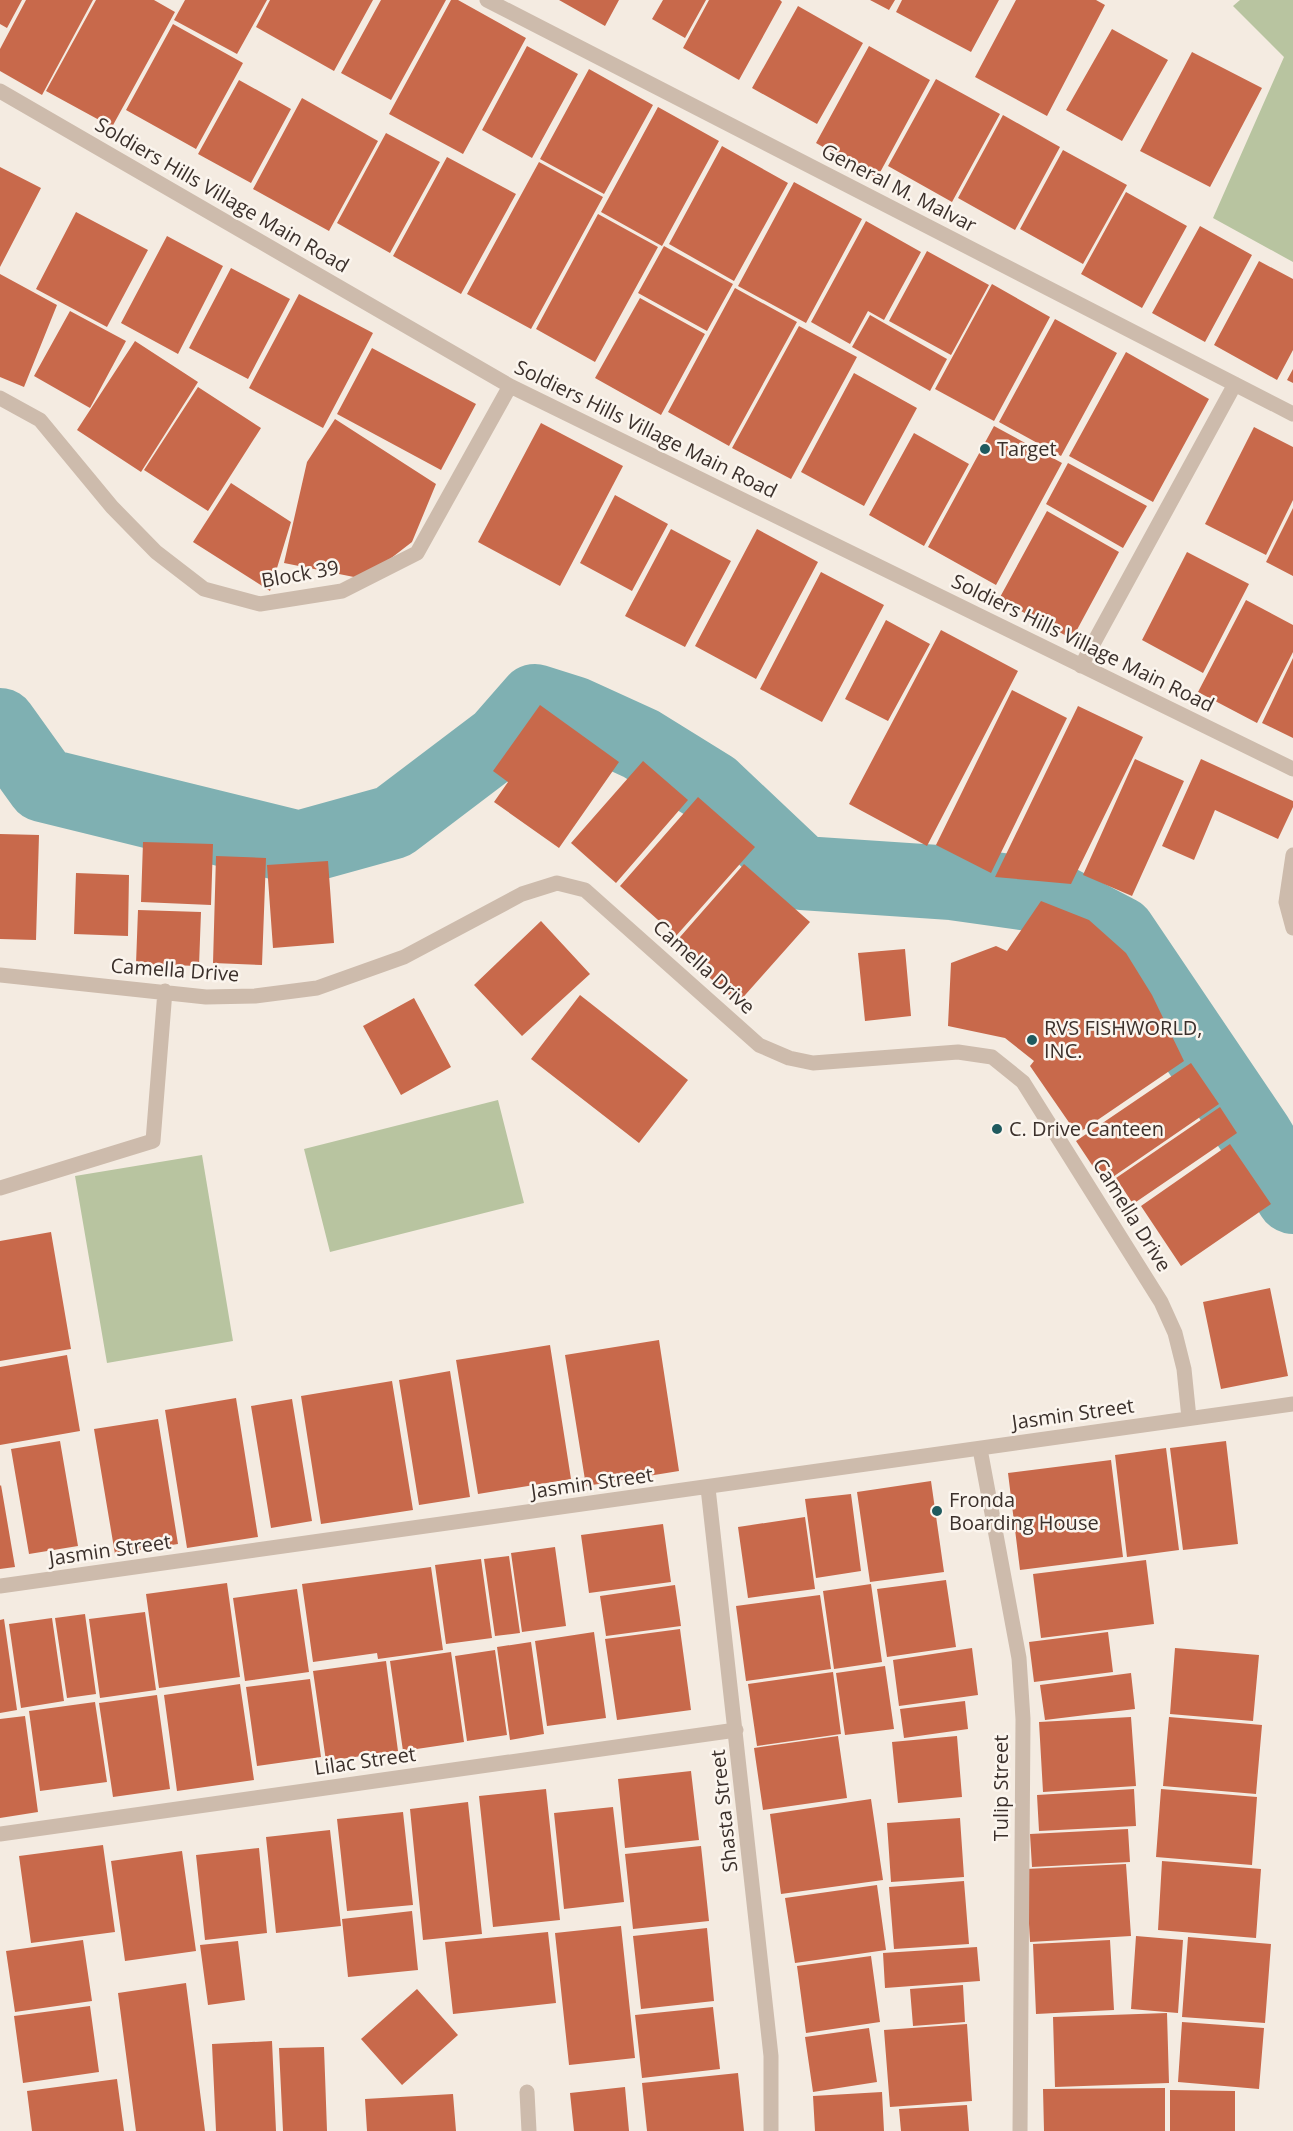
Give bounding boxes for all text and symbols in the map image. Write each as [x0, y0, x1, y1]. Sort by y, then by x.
street label: Soldiers Hills Village Main Road [90, 111, 354, 278]
street label: General M. Malvar [817, 137, 981, 238]
street label: Soldiers Hills Village Main Road [510, 353, 782, 504]
place label: Target [997, 435, 1057, 462]
marker: Target [978, 442, 992, 456]
street label: Block 39 [259, 553, 341, 594]
street label: Soldiers Hills Village Main Road [947, 567, 1219, 718]
street label: Camella Drive [647, 913, 761, 1020]
street label: Camella Drive [110, 952, 240, 987]
place label: RVS FISHWORLD, INC. [1044, 1014, 1203, 1064]
marker: RVS FISHWORLD, INC. [1025, 1033, 1039, 1047]
place label: C. Drive Canteen [1009, 1115, 1164, 1142]
marker: C. Drive Canteen [990, 1122, 1004, 1136]
street label: Camella Drive [1087, 1153, 1178, 1277]
street label: Jasmin Street [1008, 1392, 1136, 1436]
street label: Jasmin Street [527, 1461, 655, 1505]
place label: Fronda Boarding House [949, 1486, 1099, 1536]
marker: Fronda Boarding House [930, 1504, 944, 1518]
street label: Jasmin Street [45, 1528, 173, 1572]
street label: Tulip Street [987, 1735, 1014, 1841]
street label: Lilac Street [312, 1740, 417, 1781]
street label: Shasta Street [704, 1748, 743, 1874]

